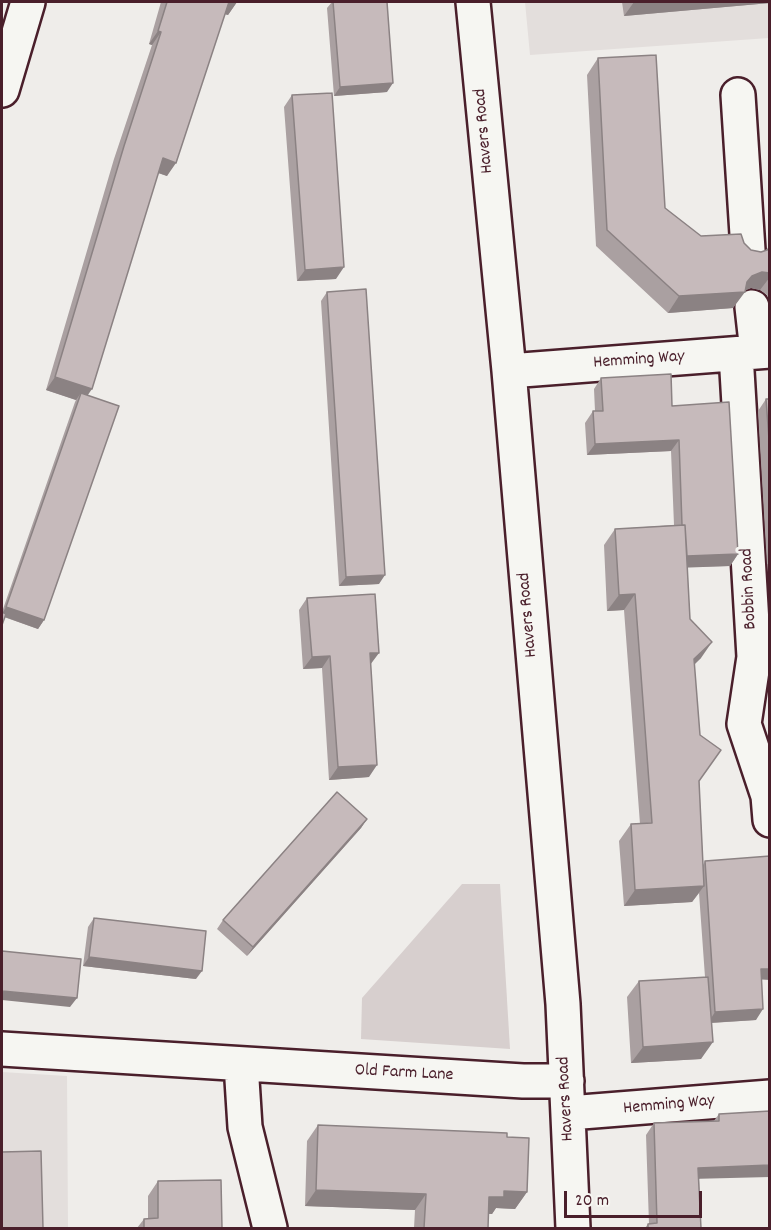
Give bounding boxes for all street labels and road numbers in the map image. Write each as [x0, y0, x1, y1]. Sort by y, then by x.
street label: Havers Road [471, 88, 499, 174]
street label: Hemming Way [593, 347, 685, 375]
street label: Bobbin Road [737, 548, 763, 630]
street label: Havers Road [515, 572, 543, 658]
street label: Havers Road [554, 1056, 580, 1142]
street label: Old Farm Lane [354, 1061, 454, 1087]
street label: Hemming Way [622, 1091, 716, 1121]

